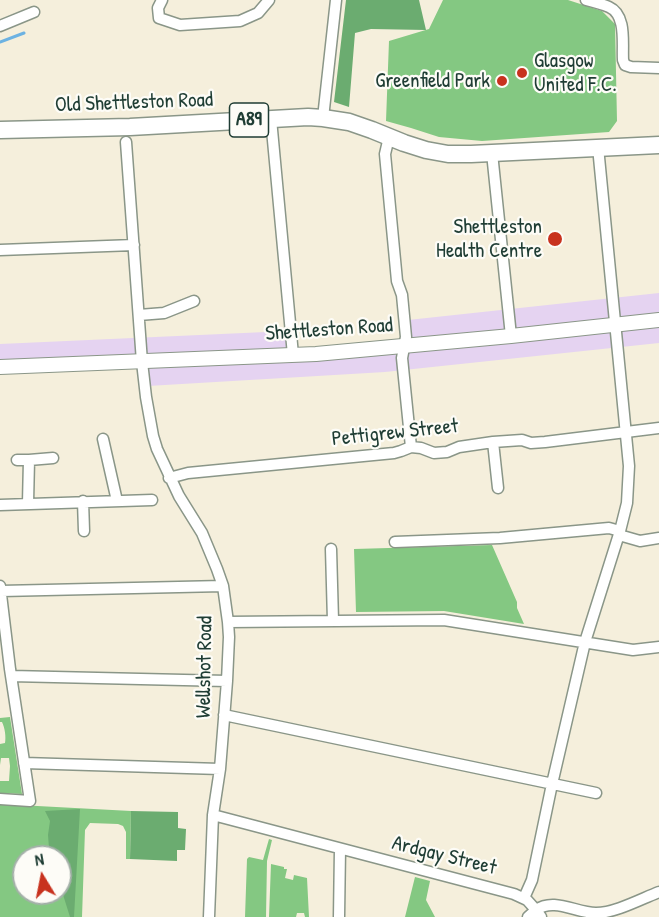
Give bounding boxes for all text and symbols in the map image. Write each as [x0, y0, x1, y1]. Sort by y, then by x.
place label: Glasgow United F.C. [534, 48, 617, 98]
marker: Glasgow United F.C. [515, 66, 529, 80]
place label: Greenfield Park [375, 68, 490, 94]
marker: Greenfield Park [495, 74, 509, 88]
street label: Old Shettleston Road [55, 88, 213, 118]
road number: A89 [230, 103, 268, 137]
place label: Shettleston Health Centre [436, 214, 542, 264]
marker: Shettleston Health Centre [546, 230, 564, 248]
street label: Shettleston Road [264, 313, 394, 347]
street label: Pettigrew Street [331, 414, 459, 452]
street label: Wellshot Road [192, 616, 218, 718]
street label: Ardgay Street [389, 831, 499, 881]
north arrow [12, 845, 72, 905]
text: N [33, 848, 45, 871]

